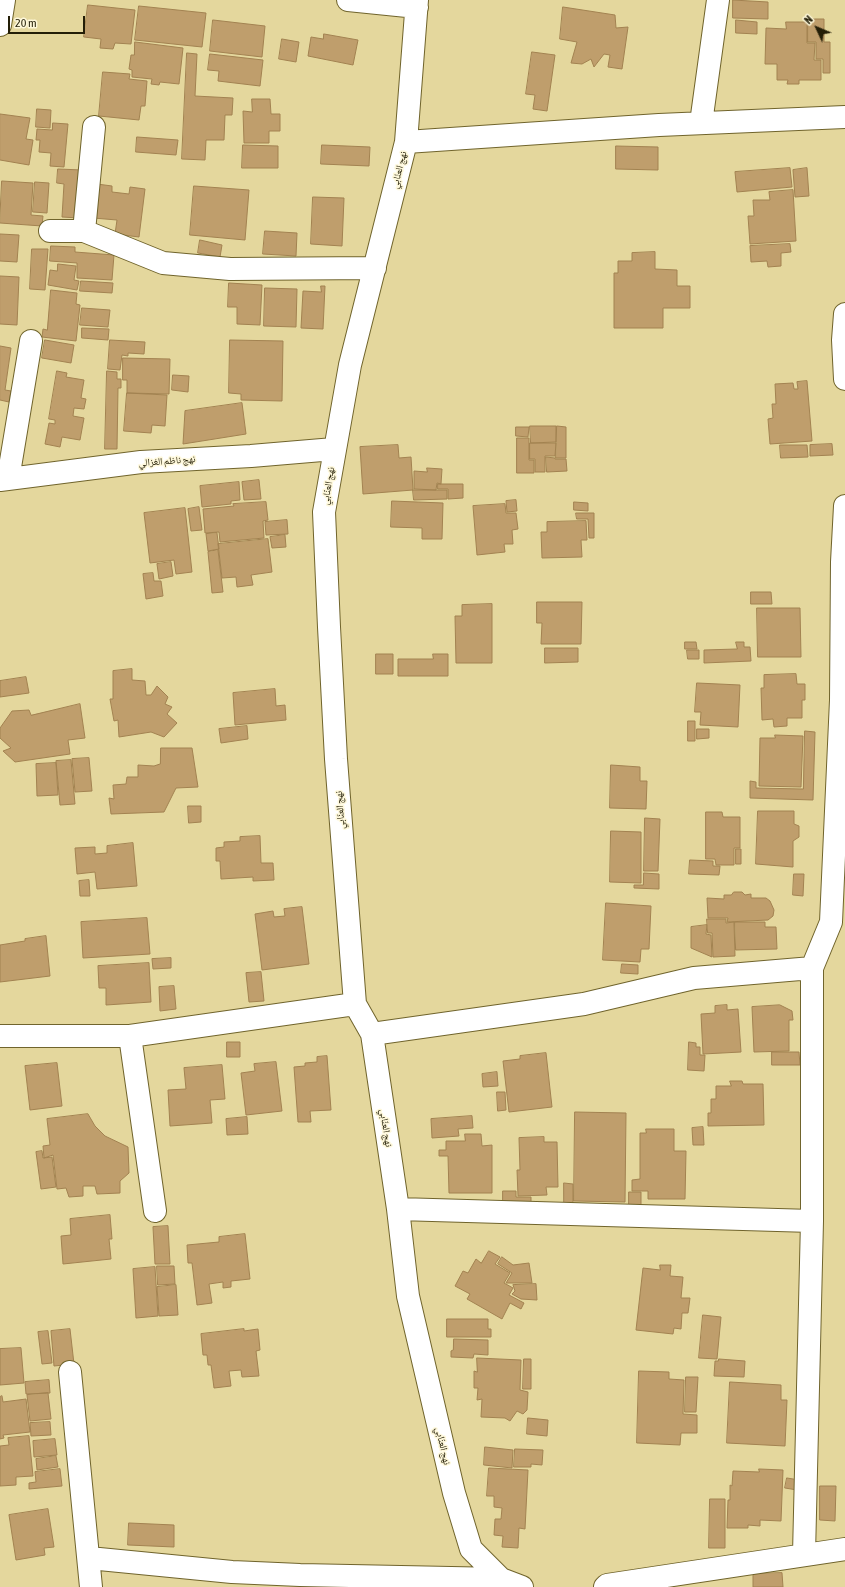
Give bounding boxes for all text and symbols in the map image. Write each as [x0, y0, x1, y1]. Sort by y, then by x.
scale bar [10, 8, 87, 34]
north arrow [797, 8, 837, 48]
text: N [802, 13, 815, 26]
text: 20 m [15, 16, 37, 30]
street label: نهج العنّابي [389, 150, 409, 190]
street label: نهج ناظم الغزالي [138, 453, 196, 469]
street label: نهج العنّابي [319, 466, 337, 506]
street label: نهج العنّابي [333, 790, 347, 830]
street label: نهج العنّابي [377, 1108, 395, 1148]
street label: نهج العنّابي [433, 1426, 453, 1466]

